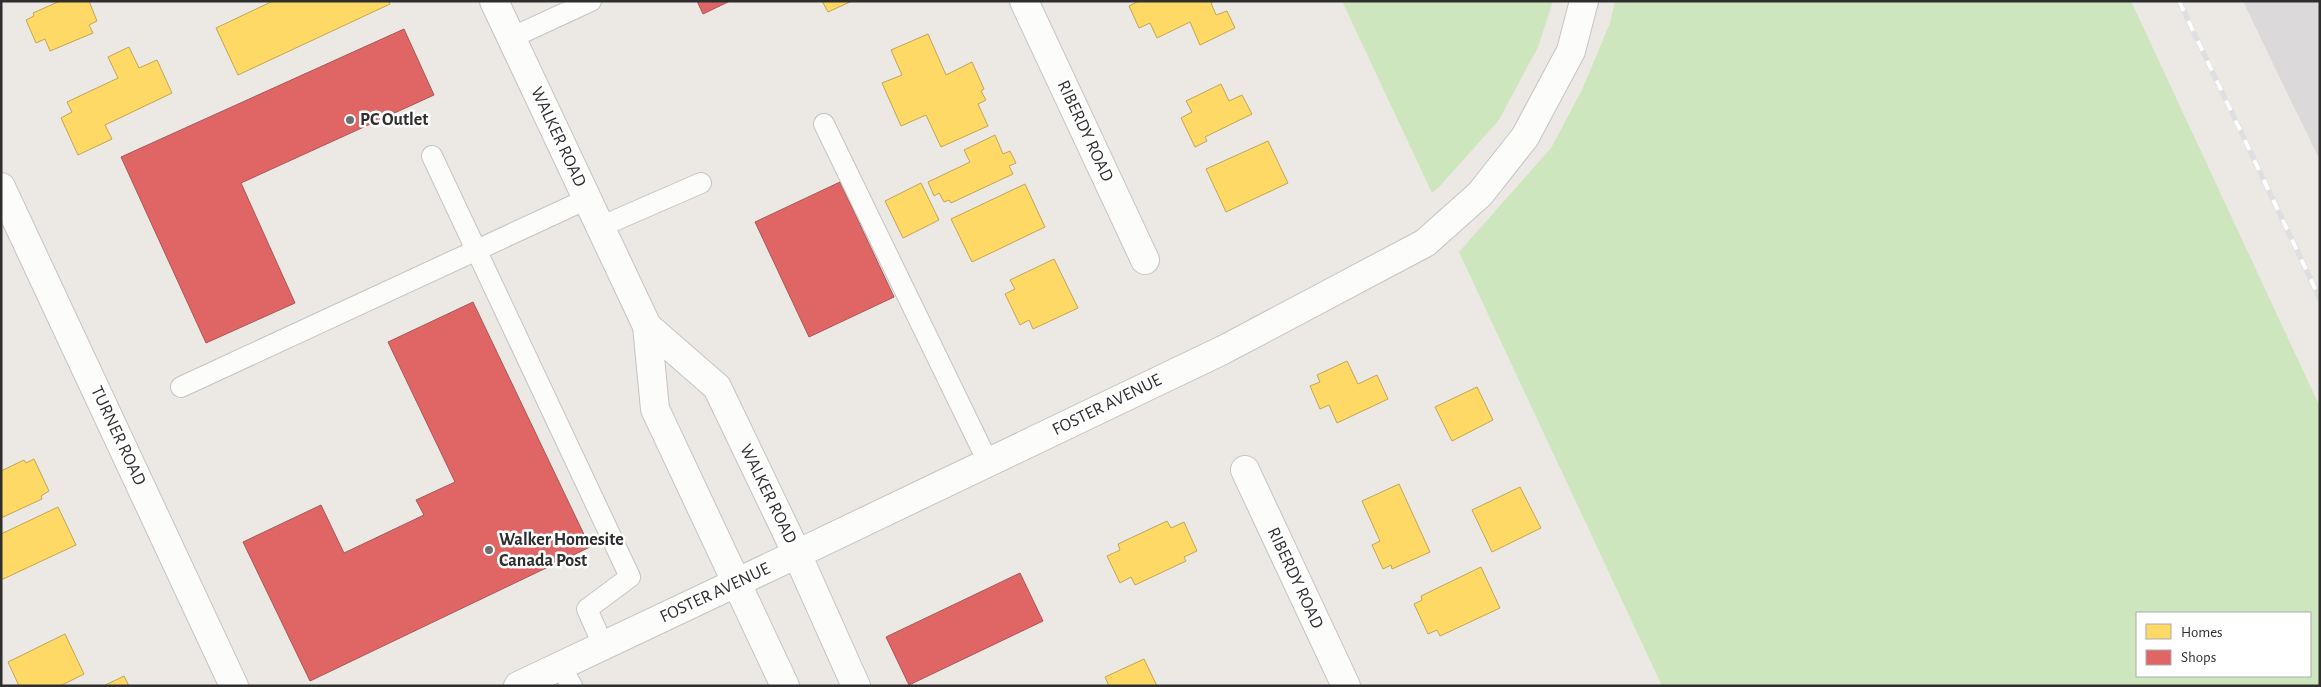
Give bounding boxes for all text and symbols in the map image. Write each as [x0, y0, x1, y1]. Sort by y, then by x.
street label: RIBERDY ROAD [1054, 78, 1116, 184]
street label: WALKER ROAD [527, 84, 589, 190]
place label: PC Outlet [360, 111, 428, 129]
marker: PC Outlet [344, 114, 356, 126]
street label: FOSTER AVENUE [1050, 371, 1165, 439]
street label: TURNER ROAD [87, 384, 149, 488]
street label: WALKER ROAD [736, 441, 800, 547]
street label: RIBERDY ROAD [1264, 525, 1326, 631]
place label: Walker Homesite Canada Post [499, 531, 624, 570]
marker: Walker Homesite Canada Post [483, 544, 495, 556]
street label: FOSTER AVENUE [657, 560, 773, 626]
legend [2136, 612, 2311, 677]
text: Homes [2181, 625, 2223, 640]
text: Shops [2181, 650, 2216, 665]

